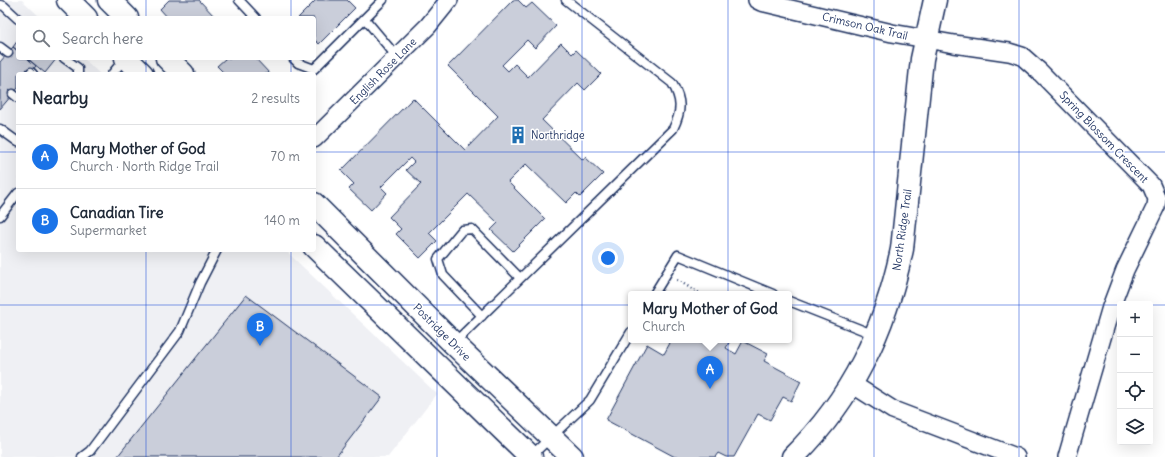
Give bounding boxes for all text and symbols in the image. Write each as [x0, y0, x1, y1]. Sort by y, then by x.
street label: Crimson Oak Trail [821, 9, 909, 43]
search box [16, 16, 316, 60]
icon: search [30, 27, 52, 49]
text: Search here [62, 29, 143, 48]
street label: English Rose Lane [347, 35, 419, 107]
text: Nearby [32, 87, 88, 109]
street label: Spring Blossom Crescent [1056, 88, 1152, 186]
text: 2 results [251, 90, 300, 107]
building icon: Northridge [508, 125, 528, 145]
place label: Northridge [531, 128, 585, 142]
text: Mary Mother of God [70, 139, 206, 158]
text: A [41, 148, 49, 165]
text: 70 m [271, 148, 300, 165]
text: Church · North Ridge Trail [70, 158, 219, 175]
street label: North Ridge Trail [889, 188, 915, 272]
text: Canadian Tire [70, 203, 163, 222]
text: B [41, 212, 49, 229]
text: 140 m [264, 212, 300, 229]
text: Supermarket [70, 222, 147, 239]
your location [598, 248, 618, 268]
popup [628, 291, 792, 343]
text: Mary Mother of God [642, 299, 778, 318]
street label: Postridge Drive [410, 300, 474, 364]
map controls [1117, 301, 1153, 445]
button: + [1117, 301, 1153, 337]
pin: B [247, 313, 273, 346]
text: Church [642, 318, 685, 335]
button: − [1117, 337, 1153, 373]
pin: A [697, 356, 723, 389]
button: locate [1117, 373, 1153, 409]
button: layers [1117, 409, 1153, 445]

